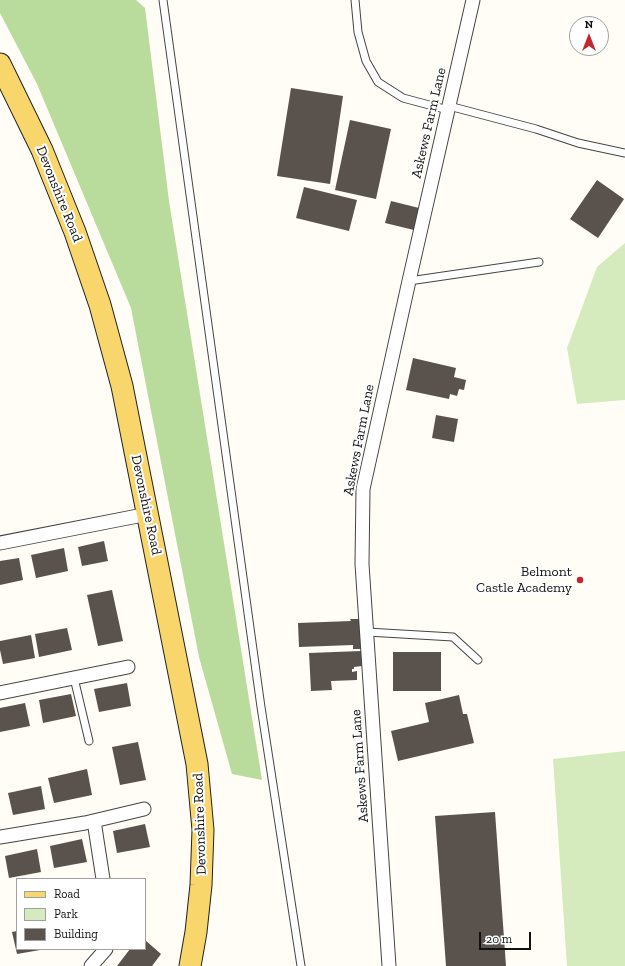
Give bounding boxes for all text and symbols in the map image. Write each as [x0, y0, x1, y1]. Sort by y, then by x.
north arrow [569, 16, 609, 56]
text: N [585, 18, 593, 31]
street label: Askews Farm Lane [408, 66, 450, 180]
street label: Devonshire Road [32, 144, 86, 244]
street label: Askews Farm Lane [340, 383, 378, 497]
street label: Devonshire Road [127, 453, 165, 557]
place label: Belmont Castle Academy [476, 564, 572, 596]
marker: Belmont Castle Academy [575, 575, 585, 585]
street label: Askews Farm Lane [348, 709, 372, 823]
street label: Devonshire Road [190, 773, 210, 875]
legend [16, 878, 146, 950]
text: Road [54, 887, 80, 901]
text: Park [54, 907, 78, 921]
scale bar [481, 924, 533, 950]
text: Building [54, 927, 98, 941]
text: 20 m [486, 932, 512, 946]

